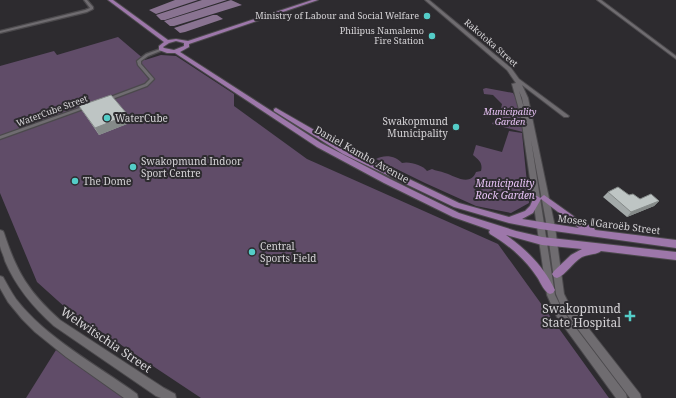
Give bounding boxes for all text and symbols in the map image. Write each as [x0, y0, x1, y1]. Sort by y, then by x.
place label: Ministry of Labour and Social Welfare [255, 9, 419, 22]
marker: Ministry of Labour and Social Welfare [422, 11, 432, 21]
street label: Rakotoka Street [462, 16, 521, 70]
place label: Philipus Namalemo Fire Station [340, 24, 424, 47]
marker: Philipus Namalemo Fire Station [427, 31, 437, 41]
street label: WaterCube Street [14, 92, 89, 129]
park label: Municipality Garden [482, 105, 537, 128]
place label: WaterCube [115, 111, 168, 125]
marker: WaterCube [102, 113, 112, 123]
place label: Swakopmund Municipality [382, 114, 448, 140]
street label: Daniel Kamho Avenue [312, 122, 412, 186]
marker: Swakopmund Municipality [451, 122, 461, 132]
place label: Swakopmund Indoor Sport Centre [141, 154, 242, 180]
marker: Swakopmund Indoor Sport Centre [128, 162, 138, 172]
place label: The Dome [83, 174, 131, 188]
marker: The Dome [70, 176, 80, 186]
park label: Municipality Rock Garden [474, 176, 535, 202]
street label: Moses ǁGaroëb Street [557, 211, 662, 237]
place label: Central Sports Field [260, 239, 316, 265]
marker: Central Sports Field [247, 247, 257, 257]
place label: Swakopmund State Hospital [542, 300, 622, 331]
street label: Welwitschia Street [57, 303, 155, 376]
marker: Swakopmund State Hospital [624, 310, 636, 322]

